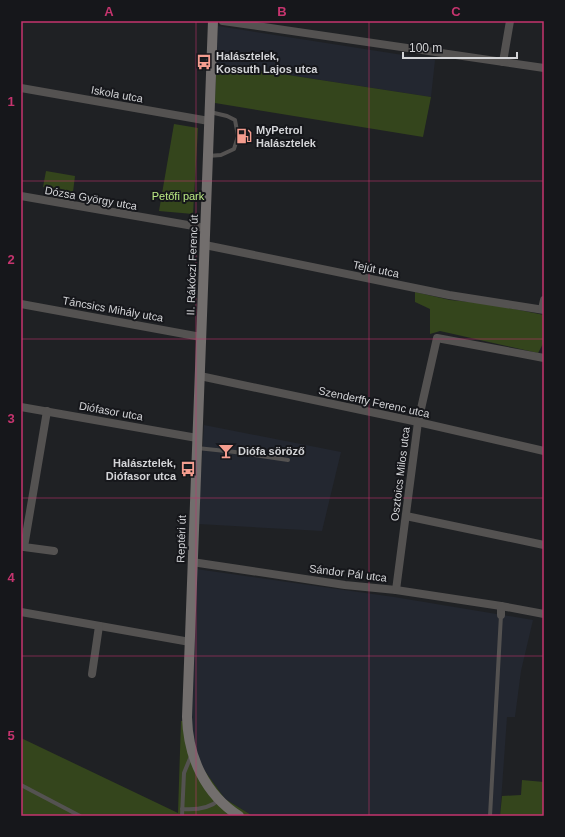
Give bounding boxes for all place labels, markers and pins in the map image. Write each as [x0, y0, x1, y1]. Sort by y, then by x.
place label: Halásztelek, Kossuth Lajos utca [216, 50, 318, 75]
bus stop icon: Halásztelek, Kossuth Lajos utca [195, 53, 213, 71]
place label: MyPetrol Halásztelek [256, 124, 317, 149]
fuel station icon: MyPetrol Halásztelek [235, 127, 253, 145]
bar icon: Diófa söröző [217, 442, 235, 460]
place label: Diófa söröző [238, 445, 305, 457]
place label: Halásztelek, Diófasor utca [106, 457, 177, 482]
bus stop icon: Halásztelek, Diófasor utca [179, 460, 197, 478]

